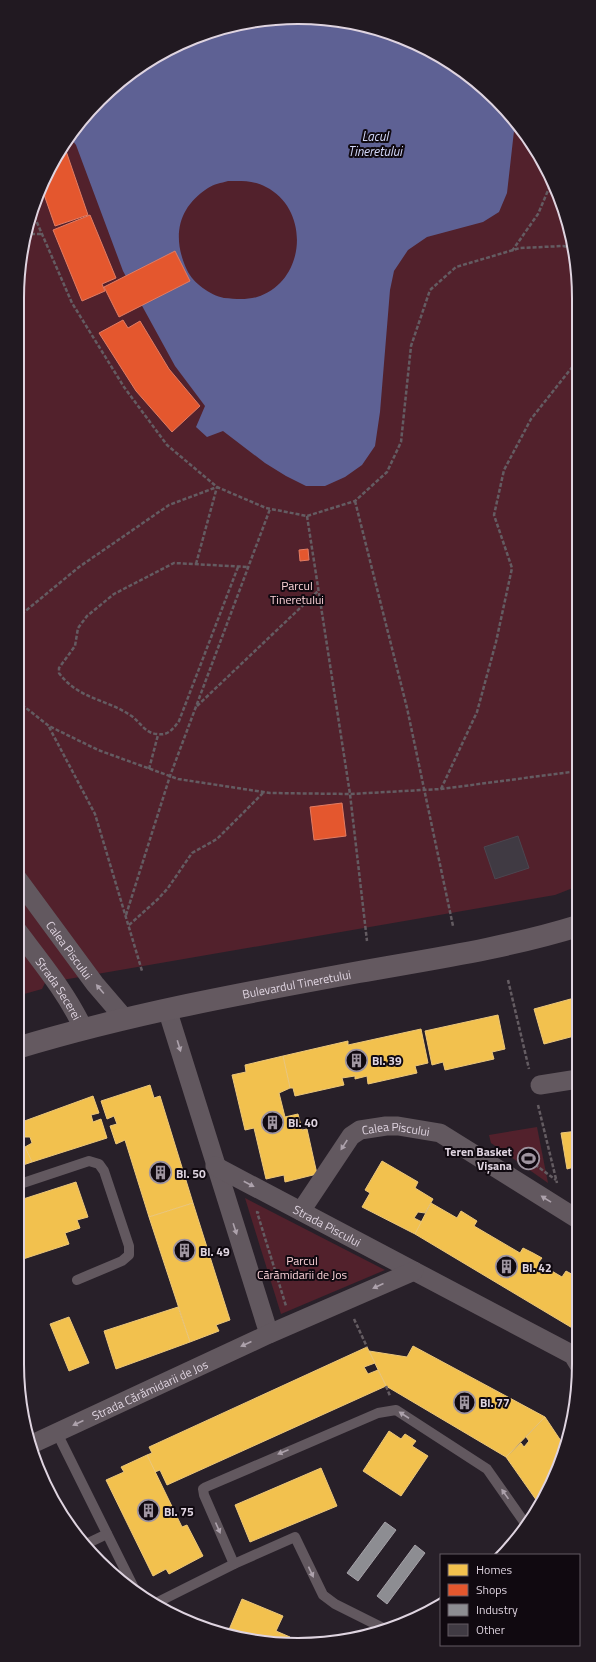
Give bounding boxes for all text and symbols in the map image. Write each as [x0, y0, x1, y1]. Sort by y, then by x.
water label: Lacul Tineretului [348, 126, 403, 161]
park label: Parcul Tineretului [270, 576, 324, 609]
street label: Calea Piscului [42, 916, 98, 983]
street label: Strada Secerei [31, 953, 87, 1023]
street label: Bulevardul Tineretului [240, 964, 352, 1003]
one-way arrow [95, 984, 104, 995]
one-way arrow [176, 1041, 182, 1053]
building icon: Bl. 39 [343, 1047, 369, 1073]
place label: Bl. 39 [372, 1051, 402, 1070]
building icon: Bl. 40 [259, 1109, 285, 1135]
place label: Bl. 40 [288, 1113, 318, 1132]
street label: Calea Piscului [360, 1116, 431, 1141]
one-way arrow [340, 1139, 348, 1150]
place label: Teren Basket Vișana [445, 1142, 513, 1175]
sports icon: Teren Basket Vișana [515, 1145, 541, 1171]
building icon: Bl. 50 [147, 1160, 173, 1186]
place label: Bl. 50 [176, 1164, 206, 1183]
one-way arrow [244, 1180, 255, 1187]
one-way arrow [541, 1195, 551, 1203]
street label: Strada Piscului [290, 1199, 365, 1251]
one-way arrow [232, 1224, 238, 1236]
building icon: Bl. 49 [171, 1238, 197, 1264]
place label: Bl. 49 [200, 1242, 230, 1261]
park label: Parcul Cărămidarii de Jos [257, 1251, 348, 1284]
building icon: Bl. 42 [494, 1254, 520, 1280]
place label: Bl. 42 [522, 1258, 552, 1277]
one-way arrow [373, 1283, 384, 1289]
one-way arrow [241, 1341, 252, 1347]
street label: Strada Cărămidarii de Jos [89, 1354, 211, 1425]
building icon: Bl. 77 [451, 1389, 477, 1415]
place label: Bl. 77 [480, 1393, 510, 1412]
one-way arrow [399, 1411, 409, 1419]
one-way arrow [72, 1420, 84, 1426]
one-way arrow [277, 1450, 289, 1456]
one-way arrow [501, 1489, 509, 1499]
building icon: Bl. 75 [135, 1498, 161, 1524]
place label: Bl. 75 [164, 1502, 194, 1521]
one-way arrow [215, 1522, 221, 1533]
legend [440, 1554, 580, 1646]
text: Homes [476, 1560, 512, 1579]
one-way arrow [308, 1567, 314, 1578]
text: Shops [476, 1580, 508, 1599]
text: Industry [476, 1600, 518, 1619]
text: Other [476, 1620, 505, 1639]

